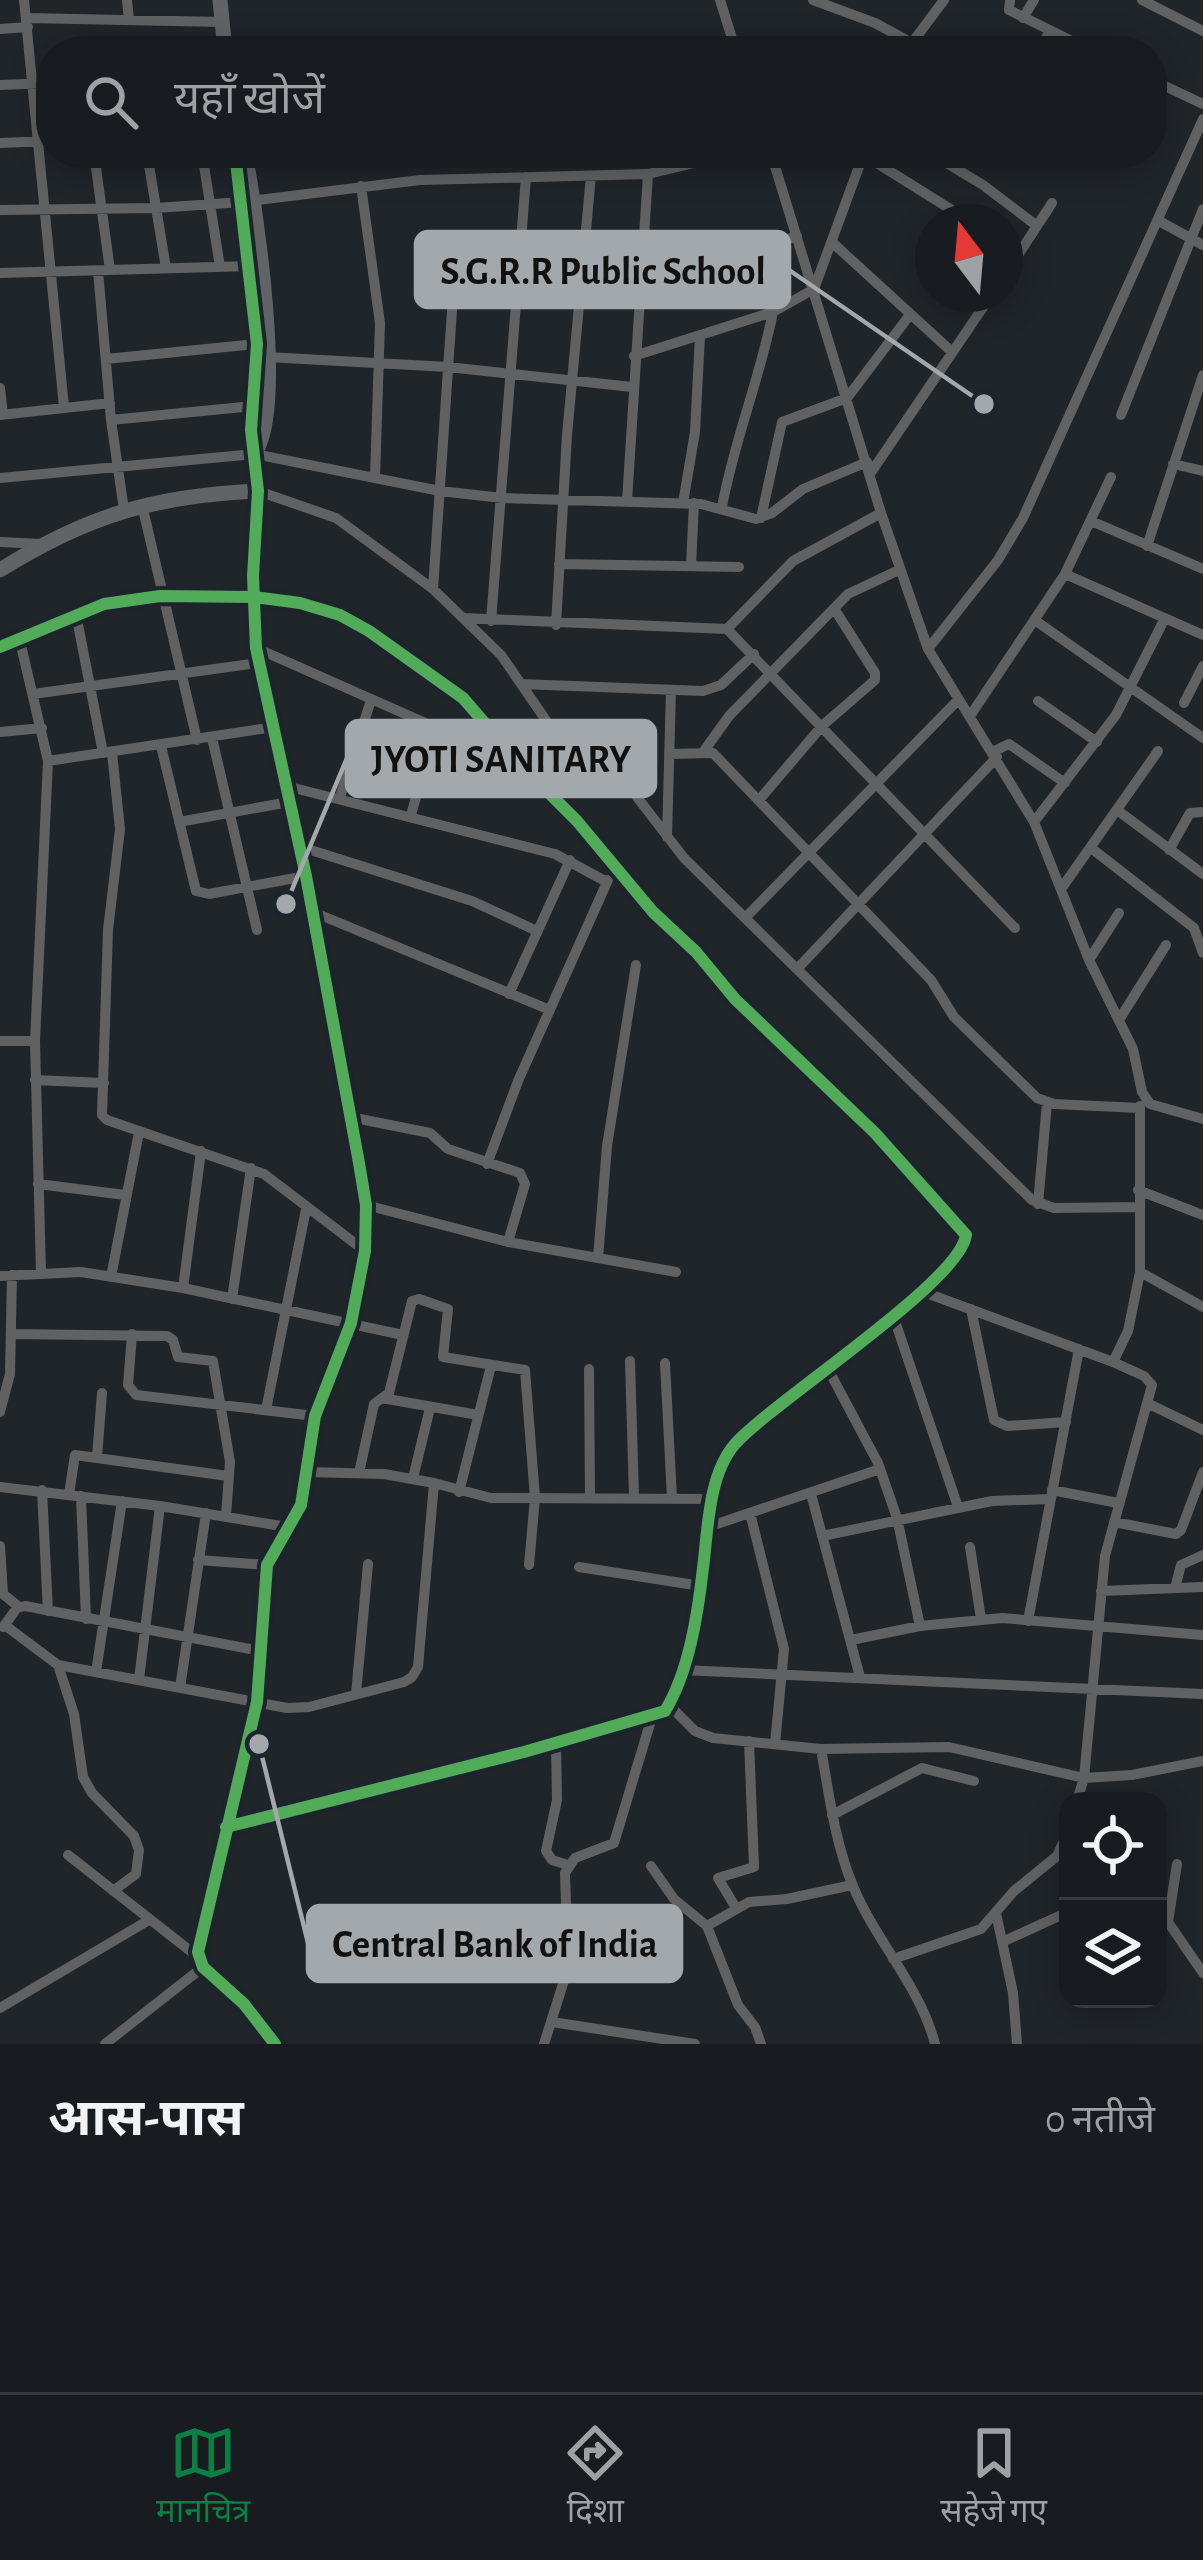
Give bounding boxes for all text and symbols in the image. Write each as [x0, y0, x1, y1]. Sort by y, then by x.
search box [36, 36, 1167, 168]
icon: search [78, 69, 144, 135]
text: यहाँ खोजें [174, 77, 325, 122]
north arrow [915, 204, 1023, 312]
callout: S.G.R.R Public School [416, 232, 789, 307]
text: S.G.R.R Public School [440, 253, 766, 292]
callout: JYOTI SANITARY [347, 721, 655, 796]
text: JYOTI SANITARY [371, 741, 631, 780]
map controls [1059, 1792, 1167, 2008]
button: locate [1059, 1792, 1167, 1900]
button: layers [1059, 1900, 1167, 2008]
callout: Central Bank of India [308, 1906, 681, 1981]
text: Central Bank of India [332, 1926, 658, 1965]
text: आस-पास [48, 2094, 244, 2145]
text: 0 नतीजे [1045, 2101, 1155, 2140]
tab: मानचित्र [156, 2420, 250, 2535]
tab: दिशा [562, 2420, 628, 2535]
tab: सहेजे गए [940, 2420, 1047, 2535]

